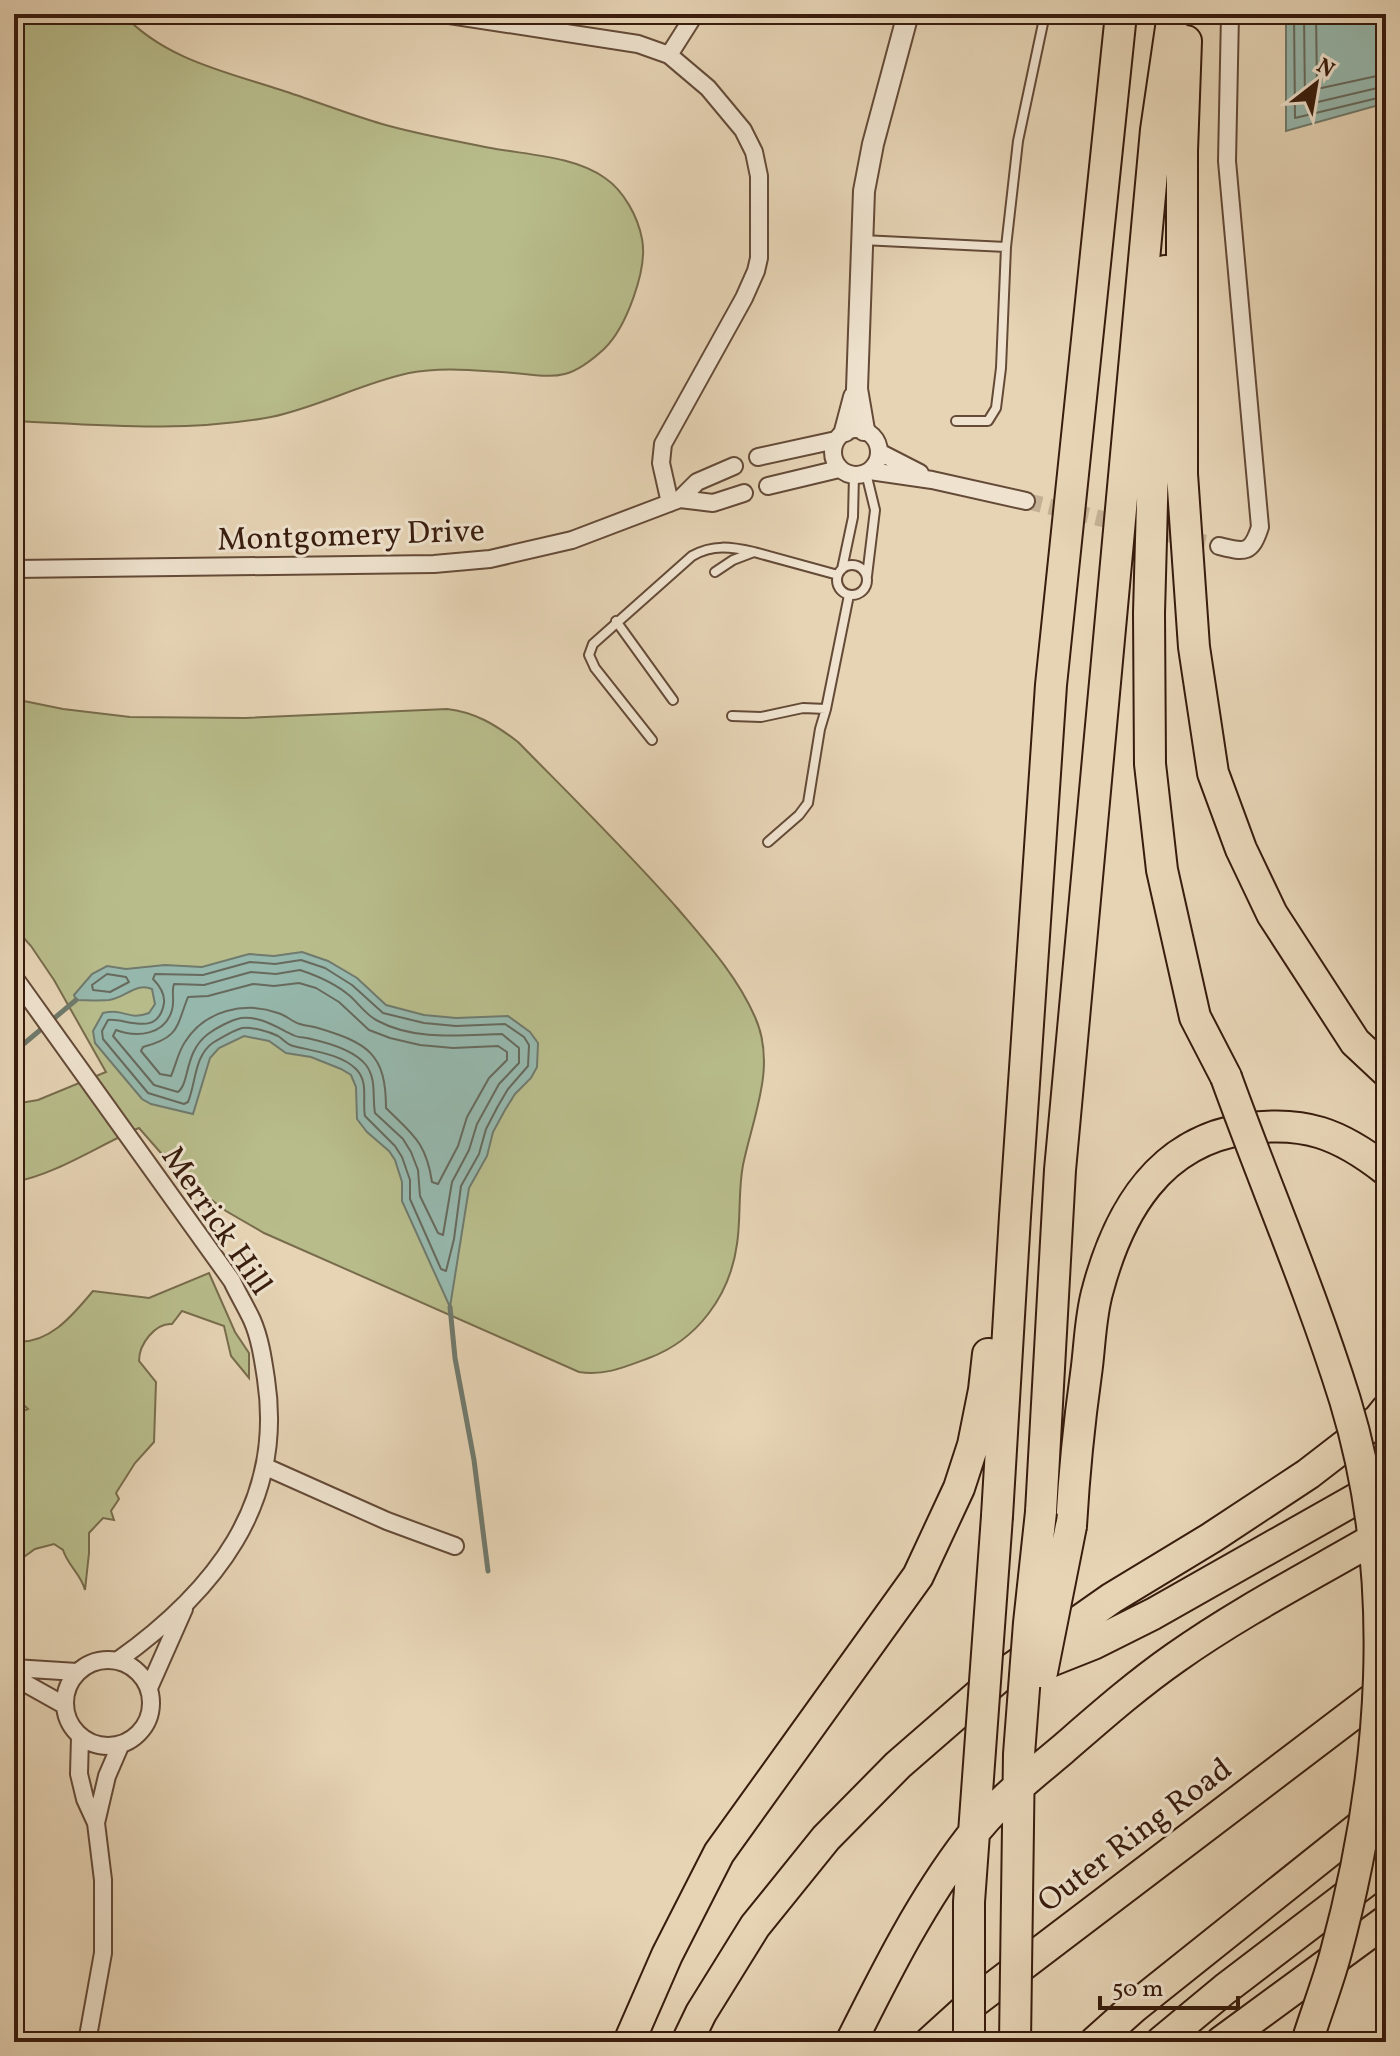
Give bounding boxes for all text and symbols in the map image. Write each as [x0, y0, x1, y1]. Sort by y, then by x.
north arrow [1276, 44, 1356, 124]
text: N [1310, 52, 1340, 86]
street label: Montgomery Drive [217, 510, 486, 564]
street label: Merrick Hill [149, 1138, 282, 1305]
street label: Outer Ring Road [1030, 1749, 1242, 1924]
scale bar [1100, 1960, 1238, 2010]
text: 50 m [1112, 1973, 1164, 2007]

